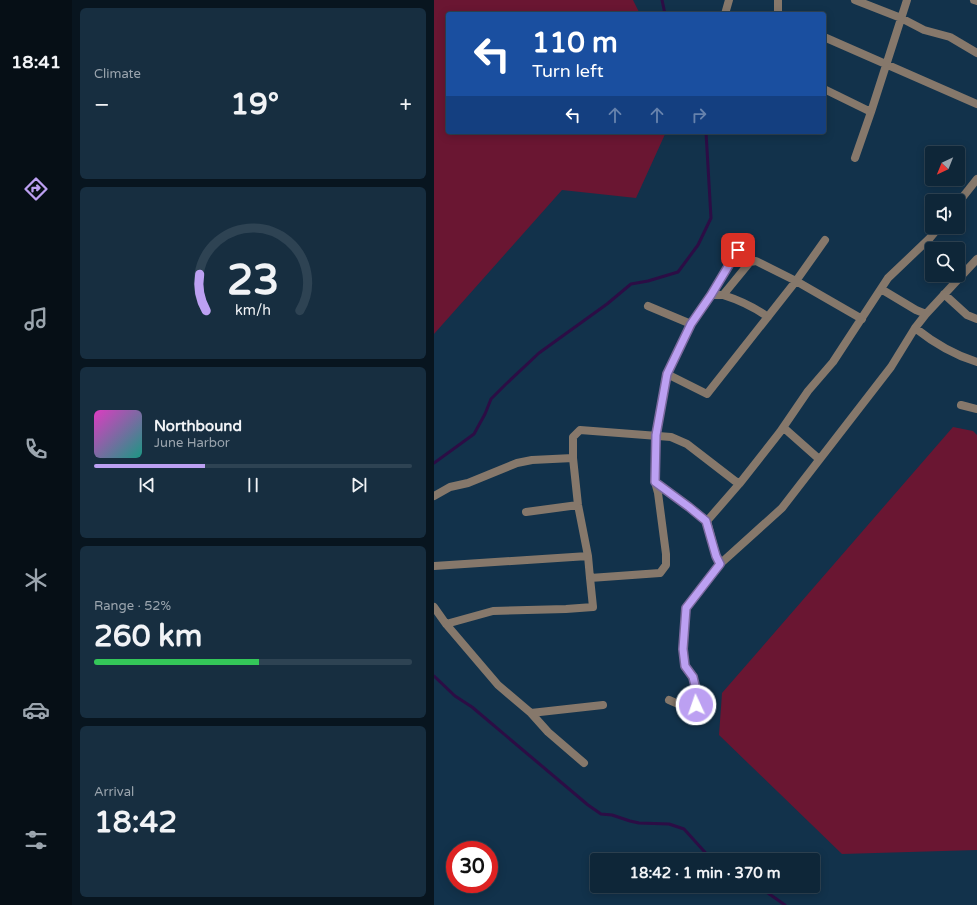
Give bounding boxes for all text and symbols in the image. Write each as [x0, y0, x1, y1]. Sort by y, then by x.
text: 110 m [532, 26, 618, 60]
icon: left [466, 28, 518, 80]
text: 18:41 [11, 51, 61, 73]
text: Turn left [532, 60, 604, 82]
text: Climate [94, 66, 141, 82]
text: 19° [230, 86, 279, 123]
text: − [94, 92, 110, 118]
text: + [400, 92, 412, 118]
icon: left [562, 104, 584, 126]
icon: ahead [604, 104, 626, 126]
icon: ahead [646, 104, 668, 126]
icon: right [688, 104, 710, 126]
north arrow [925, 146, 965, 186]
map controls [925, 146, 965, 282]
icon: directions [22, 175, 50, 203]
button: sound [925, 194, 965, 234]
pin [721, 233, 755, 267]
icon: arrive [727, 239, 749, 261]
button: search [925, 242, 965, 282]
text: 23 [227, 256, 279, 306]
text: km/h [235, 302, 271, 319]
icon: music [22, 305, 50, 333]
text: Northbound [154, 417, 242, 435]
icon: phone [22, 435, 50, 463]
text: June Harbor [154, 435, 230, 451]
icon: previous [136, 474, 158, 496]
icon: pause [242, 474, 264, 496]
icon: next [348, 474, 370, 496]
icon: climate [22, 566, 50, 594]
text: Range · 52% [94, 598, 171, 614]
text: 260 km [94, 618, 202, 655]
position arrow [675, 684, 717, 726]
icon: car [22, 696, 50, 724]
text: Arrival [94, 784, 134, 800]
text: 18:42 [94, 804, 177, 841]
icon: filters [22, 826, 50, 854]
speed limit sign: 30 [446, 841, 498, 893]
text: 18:42 · 1 min · 370 m [630, 864, 780, 882]

